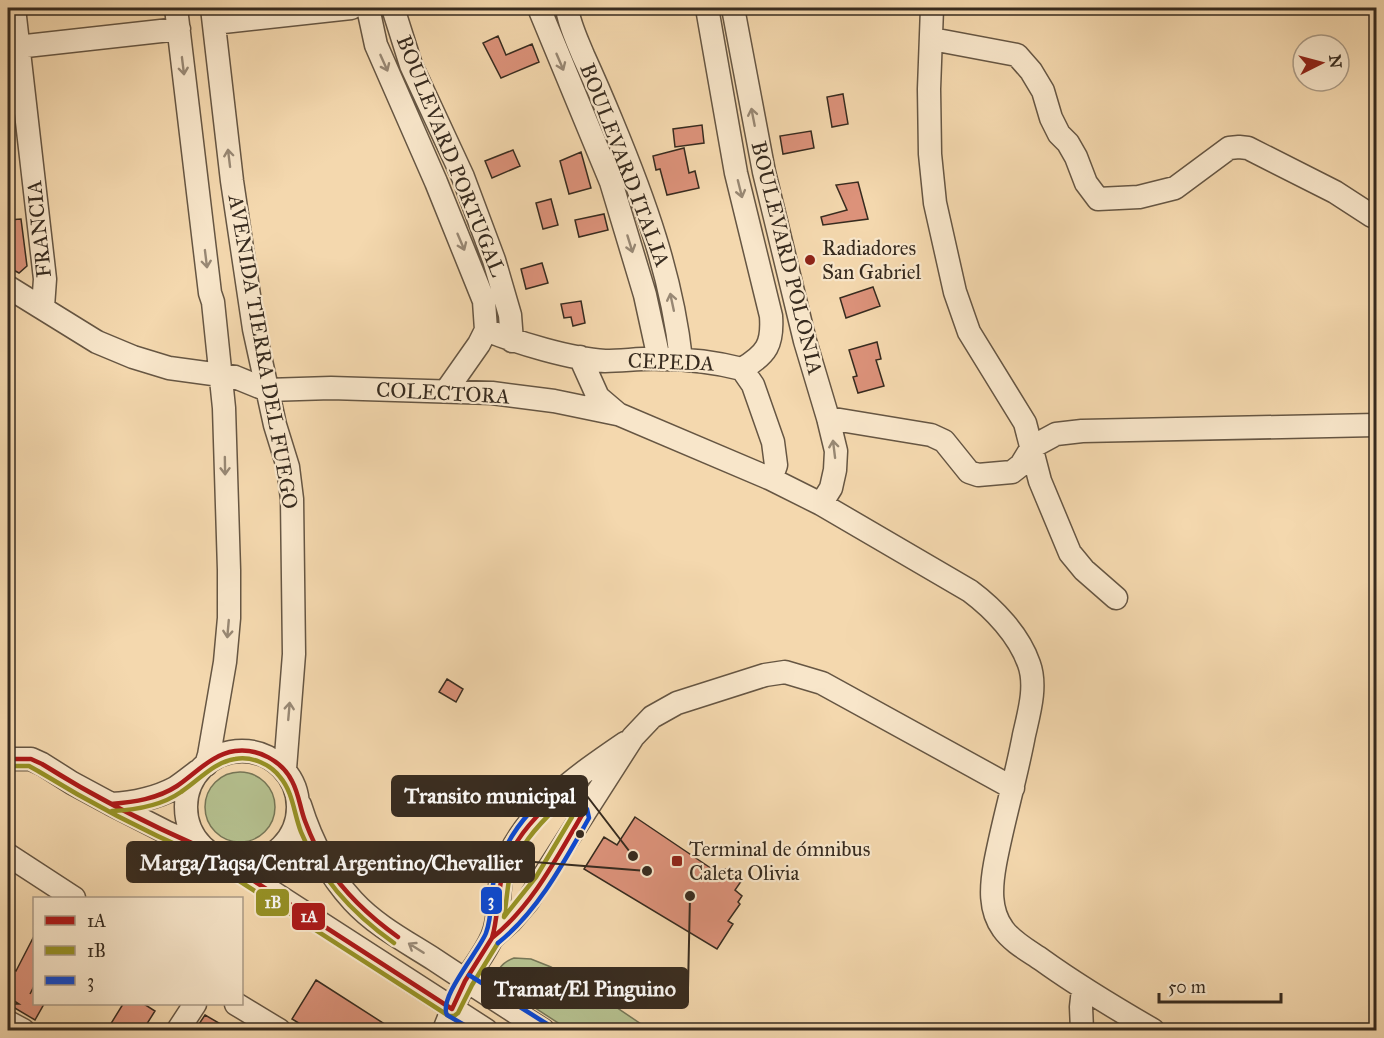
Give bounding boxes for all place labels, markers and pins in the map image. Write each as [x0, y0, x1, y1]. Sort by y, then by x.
place label: Radiadores San Gabriel [822, 235, 921, 285]
marker: Radiadores San Gabriel [803, 253, 817, 267]
callout: Transito municipal [392, 776, 587, 816]
unlabelled marker [574, 828, 586, 840]
place label: Terminal de ómnibus Caleta Olivia [689, 836, 870, 886]
callout: Marga/Taqsa/Central Argentino/Chevallier [127, 842, 534, 882]
marker: Terminal de ómnibus Caleta Olivia [670, 854, 684, 868]
callout: Tramat/El Pinguino [482, 968, 688, 1008]

